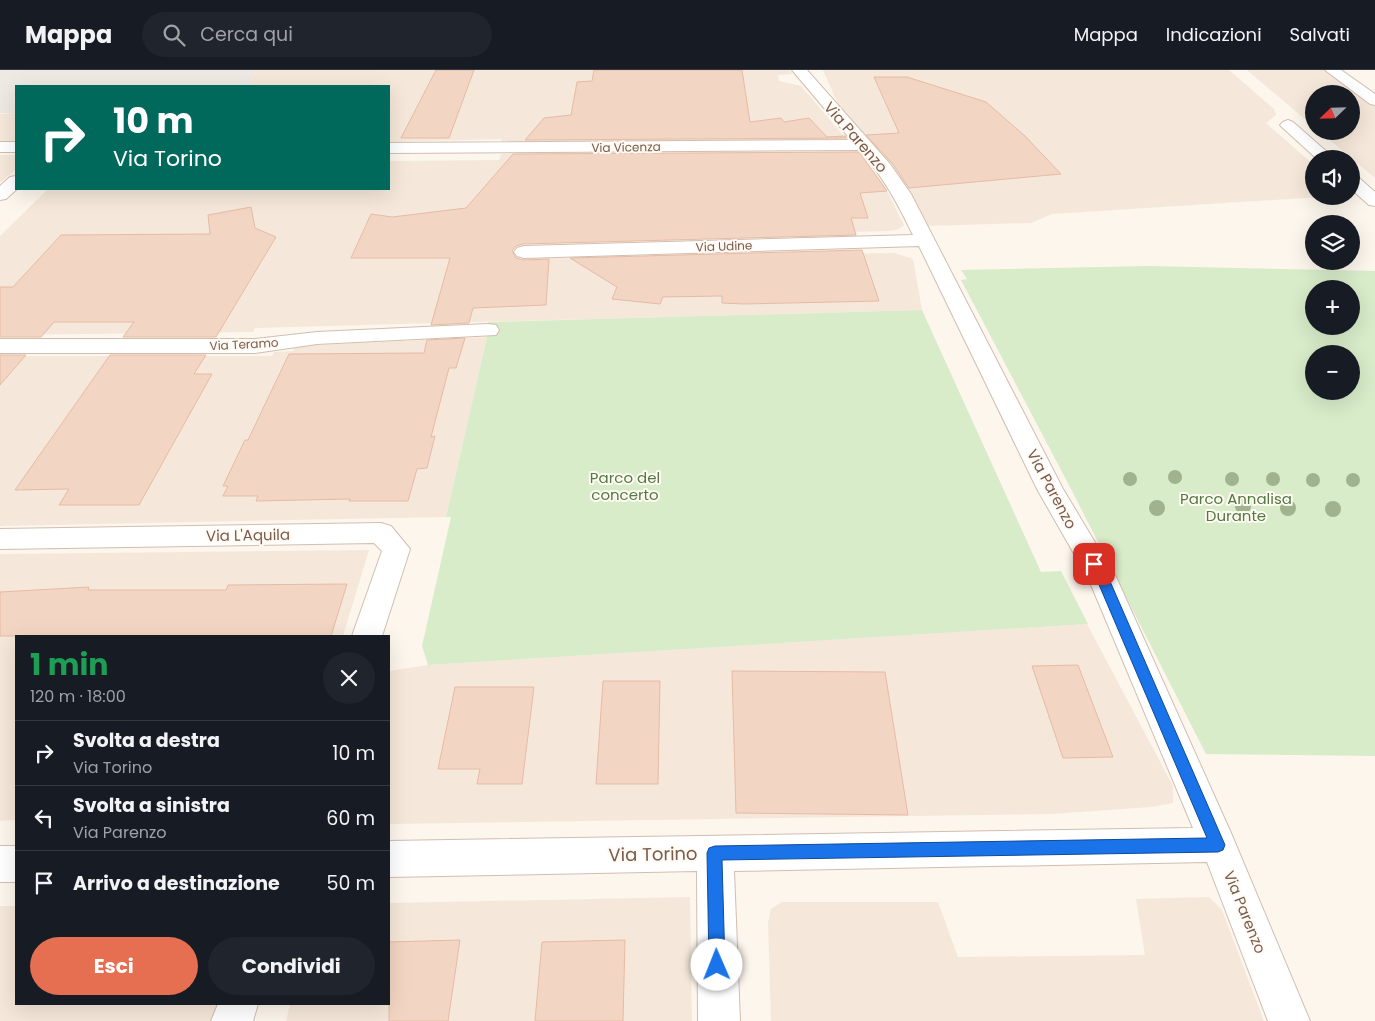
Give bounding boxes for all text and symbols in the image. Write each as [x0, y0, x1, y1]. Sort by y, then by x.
search box [142, 12, 492, 57]
text: Mappa [25, 18, 112, 51]
icon: search [160, 21, 188, 49]
text: Cerca qui [200, 21, 293, 48]
text: Mappa [1074, 22, 1138, 47]
text: Indicazioni [1166, 22, 1262, 47]
text: Salvati [1290, 22, 1350, 47]
north arrow [1305, 85, 1360, 140]
map controls [1305, 85, 1360, 400]
text: 10 m [113, 96, 193, 145]
street label: Via Parenzo [819, 97, 893, 177]
icon: right [30, 105, 95, 170]
street label: Via Vicenza [591, 138, 661, 156]
text: Via Torino [113, 143, 222, 174]
button: sound [1305, 150, 1360, 205]
button: layers [1305, 215, 1360, 270]
street label: Via Udine [695, 237, 753, 255]
button: + [1305, 280, 1360, 335]
street label: Via Teramo [209, 334, 279, 354]
button: − [1305, 345, 1360, 400]
street label: Via Parenzo [1022, 445, 1082, 533]
park label: Parco del concerto [590, 467, 660, 505]
park label: Parco Annalisa Durante [1180, 488, 1292, 526]
street label: Via L'Aquila [206, 524, 290, 546]
pin [1073, 543, 1115, 585]
icon: arrive [1080, 550, 1108, 578]
text: 1 min [30, 643, 108, 686]
button: close [323, 652, 375, 704]
text: 120 m · 18:00 [30, 685, 126, 708]
text: Svolta a destra [73, 727, 220, 754]
icon: right [30, 739, 58, 767]
text: 10 m [332, 740, 375, 767]
text: Via Torino [73, 756, 152, 779]
text: Svolta a sinistra [73, 792, 230, 819]
icon: left [30, 804, 58, 832]
text: 60 m [326, 805, 375, 832]
text: Via Parenzo [73, 821, 167, 844]
street label: Via Torino [608, 841, 698, 867]
street label: Via Parenzo [1219, 867, 1271, 957]
icon: arrive [30, 869, 58, 897]
text: Arrivo a destinazione [73, 870, 280, 897]
text: 50 m [326, 870, 375, 897]
button: Esci [30, 937, 198, 995]
button: Condividi [208, 937, 375, 995]
position arrow [690, 938, 742, 990]

